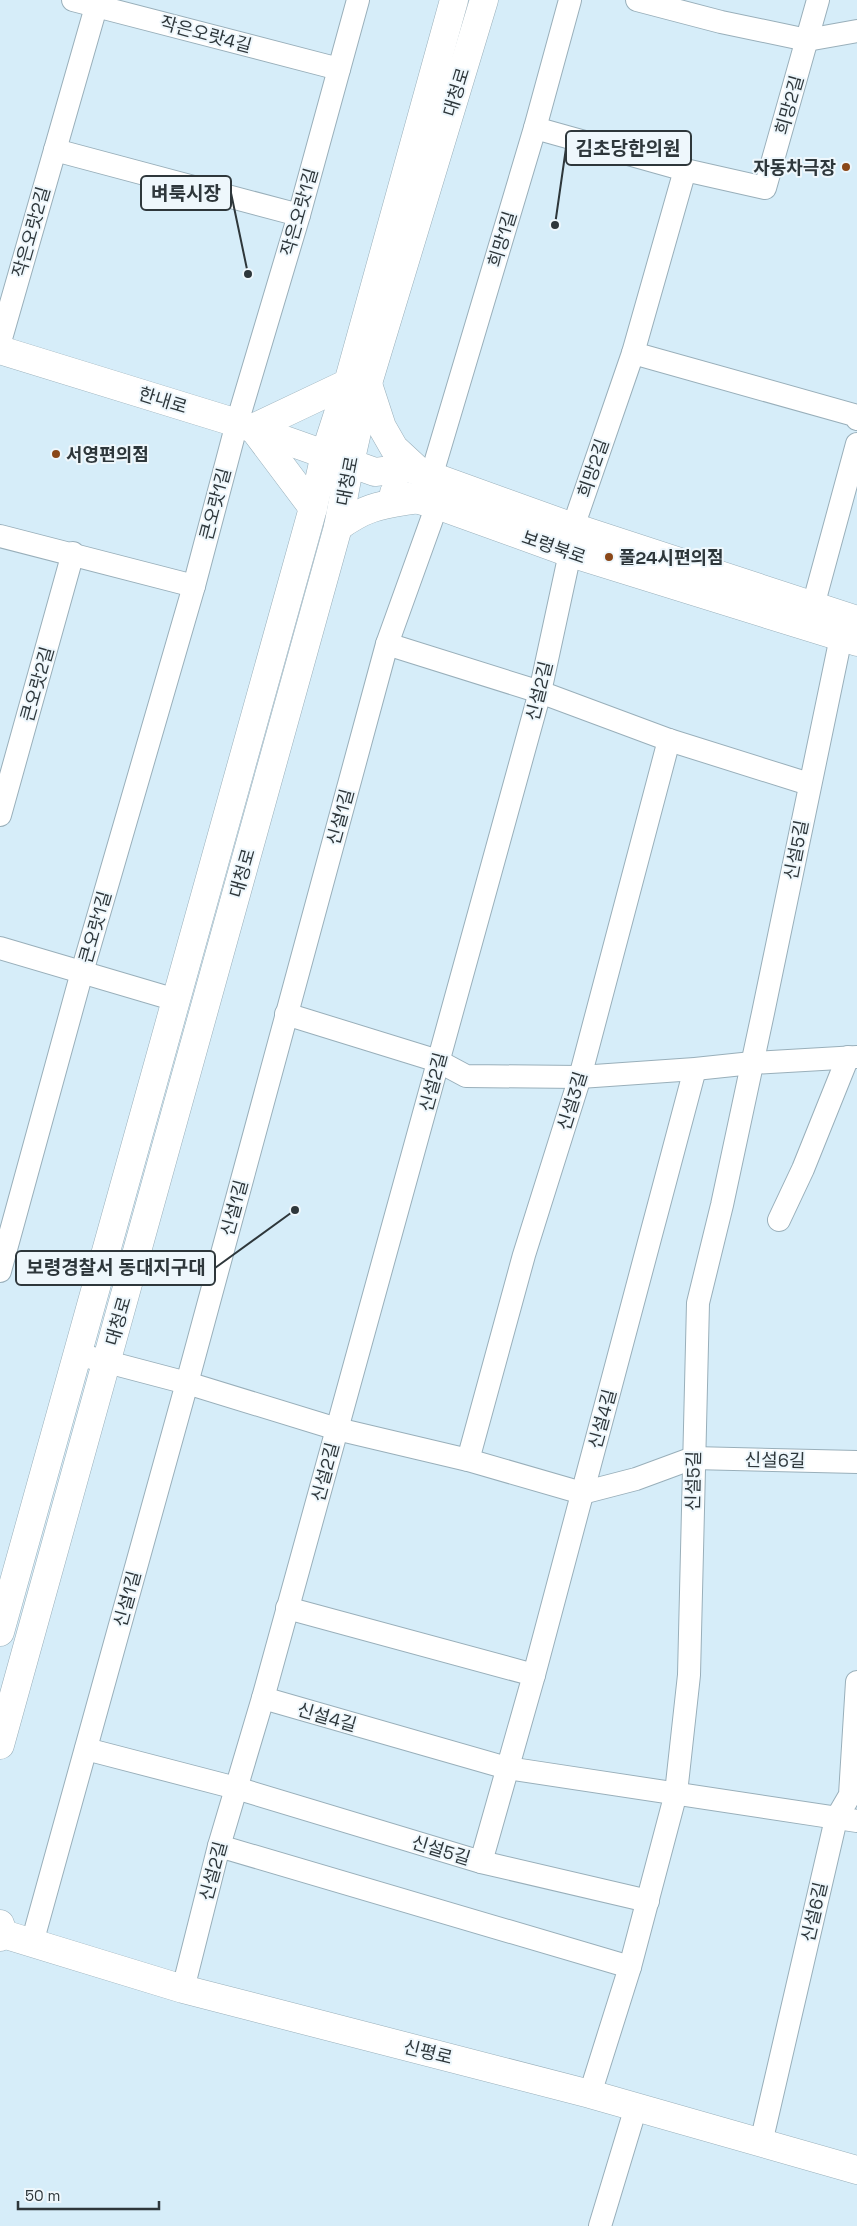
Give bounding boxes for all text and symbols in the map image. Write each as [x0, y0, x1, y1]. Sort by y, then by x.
street label: 작은오랏4길 [158, 11, 254, 57]
street label: 대청로 [438, 65, 474, 119]
street label: 희망2길 [770, 73, 808, 137]
callout: 김초당한의원 [566, 131, 691, 165]
text: 김초당한의원 [576, 136, 680, 161]
place label: 자동차극장 [753, 156, 836, 179]
marker: 자동차극장 [840, 161, 852, 173]
street label: 작은오랏1길 [275, 165, 323, 259]
callout: 벼룩시장 [141, 176, 231, 210]
text: 벼룩시장 [151, 181, 221, 206]
street label: 작은오랏2길 [7, 184, 55, 280]
street label: 희망1길 [483, 208, 521, 270]
street label: 한내로 [136, 382, 190, 418]
street label: 희망2길 [572, 436, 614, 500]
place label: 서영편의점 [66, 443, 149, 466]
marker: 서영편의점 [50, 448, 62, 460]
street label: 대청로 [331, 454, 363, 508]
street label: 큰오랏1길 [194, 465, 236, 543]
street label: 보령북로 [519, 525, 589, 569]
place label: 풀24시편의점 [619, 546, 724, 569]
marker: 풀24시편의점 [603, 551, 615, 563]
street label: 큰오랏2길 [15, 644, 59, 724]
street label: 신설2길 [521, 659, 557, 723]
street label: 신설1길 [321, 786, 359, 848]
street label: 신설5길 [779, 818, 813, 882]
street label: 대청로 [224, 846, 260, 900]
street label: 큰오랏1길 [74, 888, 116, 966]
street label: 신설2길 [414, 1050, 452, 1114]
street label: 신설3길 [552, 1069, 592, 1133]
street label: 신설1길 [215, 1177, 253, 1239]
callout: 보령경찰서 동대지구대 [16, 1251, 215, 1285]
text: 보령경찰서 동대지구대 [26, 1255, 206, 1280]
street label: 대청로 [100, 1294, 136, 1348]
street label: 신설4길 [583, 1387, 621, 1451]
street label: 신설2길 [306, 1440, 344, 1504]
street label: 신설6길 [744, 1448, 806, 1472]
street label: 신설5길 [681, 1451, 705, 1511]
street label: 신설1길 [108, 1568, 146, 1630]
street label: 신설4길 [295, 1698, 359, 1736]
street label: 신설5길 [409, 1830, 473, 1870]
street label: 신설2길 [194, 1839, 232, 1903]
street label: 신설6길 [796, 1880, 832, 1944]
street label: 신평로 [401, 2035, 455, 2069]
scale bar [18, 2178, 159, 2210]
text: 50 m [25, 2186, 60, 2205]

